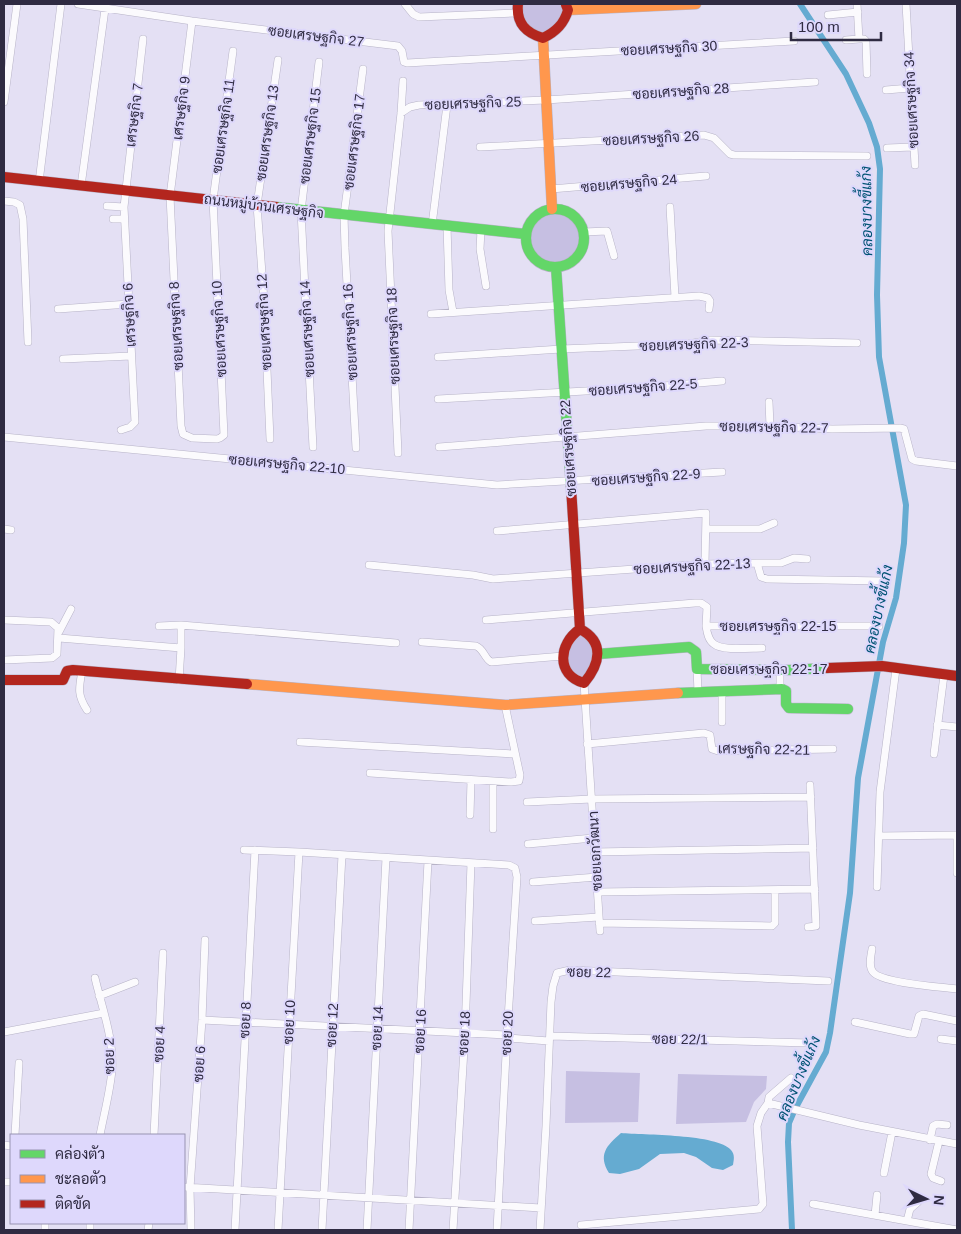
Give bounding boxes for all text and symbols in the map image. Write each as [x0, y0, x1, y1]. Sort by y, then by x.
scale bar [791, 10, 881, 42]
text: 100 m [798, 18, 840, 35]
street label: ซอยเศรษฐกิจ 27 [267, 22, 365, 51]
street label: ซอยเศรษฐกิจ 30 [620, 37, 718, 60]
street label: ซอยเศรษฐกิจ 34 [900, 51, 923, 149]
street label: เศรษฐกิจ 9 [169, 75, 194, 141]
street label: ซอยเศรษฐกิจ 11 [208, 77, 239, 175]
street label: ซอยเศรษฐกิจ 28 [632, 80, 730, 103]
street label: เศรษฐกิจ 7 [122, 82, 147, 148]
street label: ซอยเศรษฐกิจ 13 [252, 84, 283, 182]
street label: ซอยเศรษฐกิจ 15 [296, 87, 325, 185]
street label: ซอยเศรษฐกิจ 17 [340, 93, 369, 191]
street label: ซอยเศรษฐกิจ 25 [424, 93, 522, 114]
street label: ซอยเศรษฐกิจ 26 [602, 127, 700, 150]
water label: คลองบางขี้แก้ง [851, 166, 875, 256]
street label: ซอยเศรษฐกิจ 24 [580, 171, 678, 196]
street label: ถนนหมู่บ้านเศรษฐกิจ [203, 190, 325, 223]
street label: ซอยเศรษฐกิจ 12 [253, 273, 276, 371]
street label: ซอยเศรษฐกิจ 10 [208, 280, 231, 378]
street label: ซอยเศรษฐกิจ 14 [296, 280, 319, 378]
street label: ซอยเศรษฐกิจ 8 [166, 281, 187, 371]
street label: เศรษฐกิจ 6 [119, 282, 140, 347]
street label: ซอยเศรษฐกิจ 16 [339, 283, 362, 381]
street label: ซอยเศรษฐกิจ 18 [383, 287, 404, 385]
street label: ซอยเศรษฐกิจ 22-3 [639, 334, 749, 355]
street label: ซอยเศรษฐกิจ 22-5 [588, 375, 698, 400]
street label: ซอยเศรษฐกิจ 22 [557, 399, 580, 497]
street label: ซอยเศรษฐกิจ 22-7 [719, 418, 829, 437]
street label: ซอยเศรษฐกิจ 22-10 [228, 451, 346, 478]
street label: ซอยเศรษฐกิจ 22-9 [591, 465, 701, 490]
street label: ซอยเศรษฐกิจ 22-13 [633, 555, 751, 578]
water label: คลองบางขี้แก้ง [854, 562, 896, 655]
street label: ซอยเศรษฐกิจ 22-15 [720, 618, 837, 635]
street label: ซอยเศรษฐกิจ 22-17 [711, 661, 828, 678]
street label: เศรษฐกิจ 22-21 [718, 740, 810, 759]
street label: ซอยเอกวัฒนา [585, 811, 605, 891]
street label: ซอย 22 [567, 964, 612, 980]
street label: ซอย 10 [280, 999, 298, 1045]
street label: ซอย 8 [236, 1001, 254, 1039]
street label: ซอย 12 [323, 1002, 341, 1048]
street label: ซอย 14 [368, 1005, 386, 1051]
street label: ซอย 16 [411, 1008, 429, 1054]
street label: ซอย 18 [455, 1010, 473, 1056]
street label: ซอย 20 [498, 1010, 516, 1056]
street label: ซอย 4 [150, 1025, 168, 1063]
street label: ซอย 22/1 [652, 1031, 708, 1047]
water label: คลองบางขี้แก้ง [767, 1031, 824, 1123]
street label: ซอย 2 [101, 1037, 117, 1074]
street label: ซอย 6 [190, 1045, 208, 1083]
legend [10, 1134, 185, 1224]
text: คล่องตัว [55, 1144, 105, 1162]
text: ชะลอตัว [55, 1170, 106, 1187]
north arrow [901, 1174, 951, 1224]
text: N [931, 1194, 947, 1206]
text: ติดขัด [55, 1195, 91, 1212]

